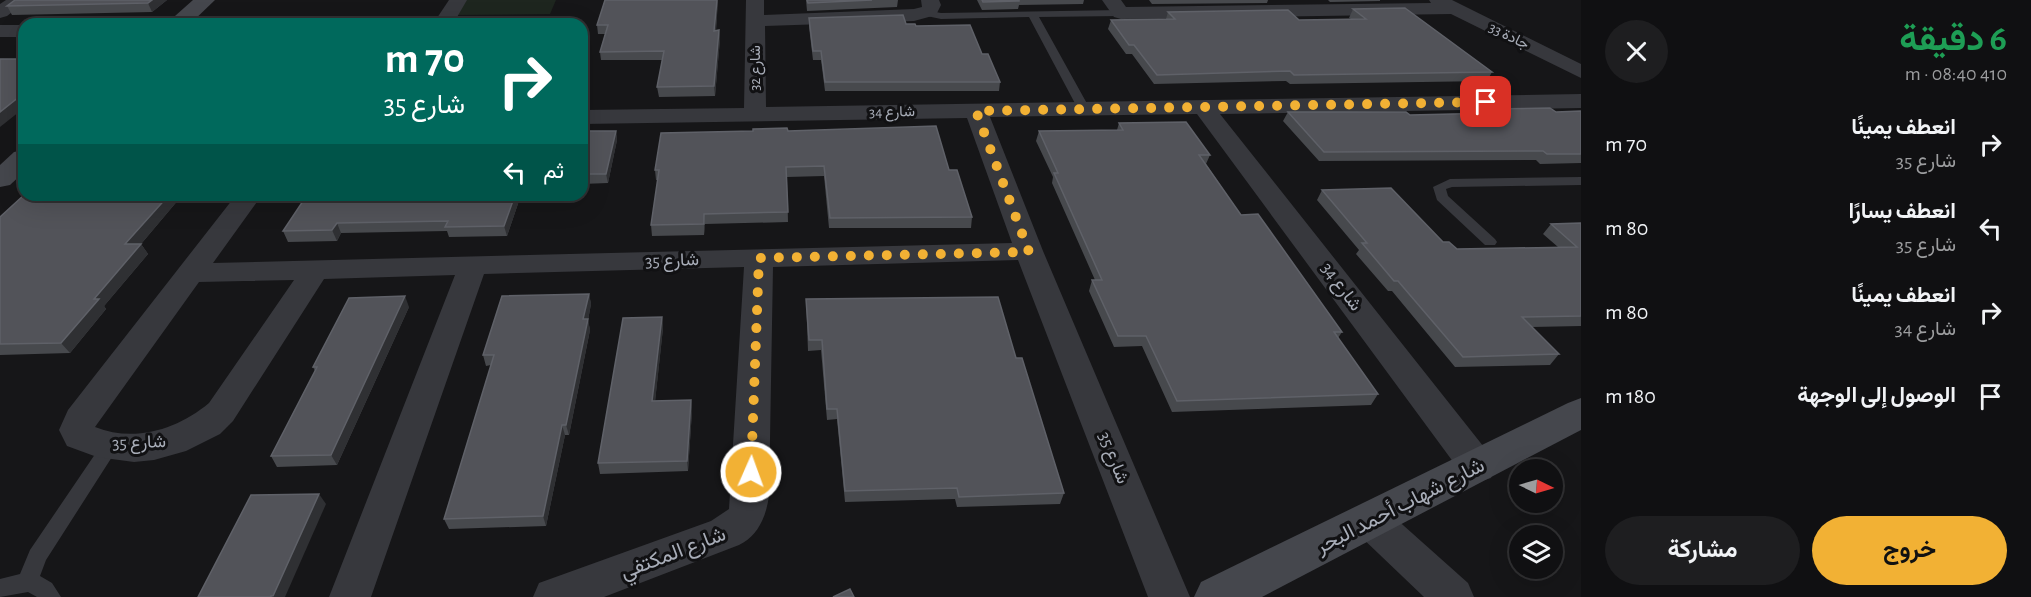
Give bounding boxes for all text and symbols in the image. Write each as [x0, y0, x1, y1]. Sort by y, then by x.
street label: جادة 33 [1486, 20, 1532, 53]
button: close [1605, 20, 1668, 83]
text: 6 دقيقة [1899, 21, 2007, 57]
text: 70 m [385, 38, 465, 80]
icon: right [486, 42, 564, 120]
street label: شارع 32 [748, 45, 766, 91]
text: 410 m · 08:40 [1905, 64, 2007, 84]
pin [1460, 76, 1511, 127]
icon: arrive [1469, 85, 1502, 118]
text: شارع 35 [384, 91, 465, 118]
street label: شارع 34 [869, 104, 915, 123]
text: انعطف يمينًا [1851, 116, 1956, 138]
icon: right [1974, 128, 2007, 161]
text: 70 m [1605, 133, 1647, 155]
text: شارع 35 [1896, 151, 1956, 171]
icon: left [498, 156, 531, 189]
text: ثم [543, 160, 564, 182]
text: انعطف يسارًا [1849, 200, 1956, 222]
icon: left [1974, 212, 2007, 245]
text: 80 m [1605, 217, 1648, 239]
text: شارع 35 [1896, 235, 1956, 255]
street label: شارع 35 [645, 251, 699, 273]
street label: شارع 34 [1316, 260, 1365, 316]
text: انعطف يمينًا [1851, 284, 1956, 306]
icon: right [1974, 296, 2007, 329]
text: 80 m [1605, 301, 1648, 323]
text: شارع 34 [1895, 319, 1956, 339]
icon: arrive [1974, 380, 2007, 413]
text: الوصول إلى الوجهة [1797, 384, 1956, 406]
text: 180 m [1605, 385, 1656, 407]
street label: شارع 35 [1093, 430, 1131, 487]
street label: شارع 35 [112, 433, 166, 455]
position arrow [719, 440, 783, 504]
street label: شارع شهاب أحمد البحر [1311, 453, 1489, 561]
north arrow [1509, 459, 1563, 513]
map controls [1509, 459, 1563, 579]
button: مشاركة [1605, 516, 1800, 585]
button: خروج [1812, 516, 2007, 585]
street label: شارع المكتفي [617, 523, 731, 588]
button: layers [1509, 525, 1563, 579]

